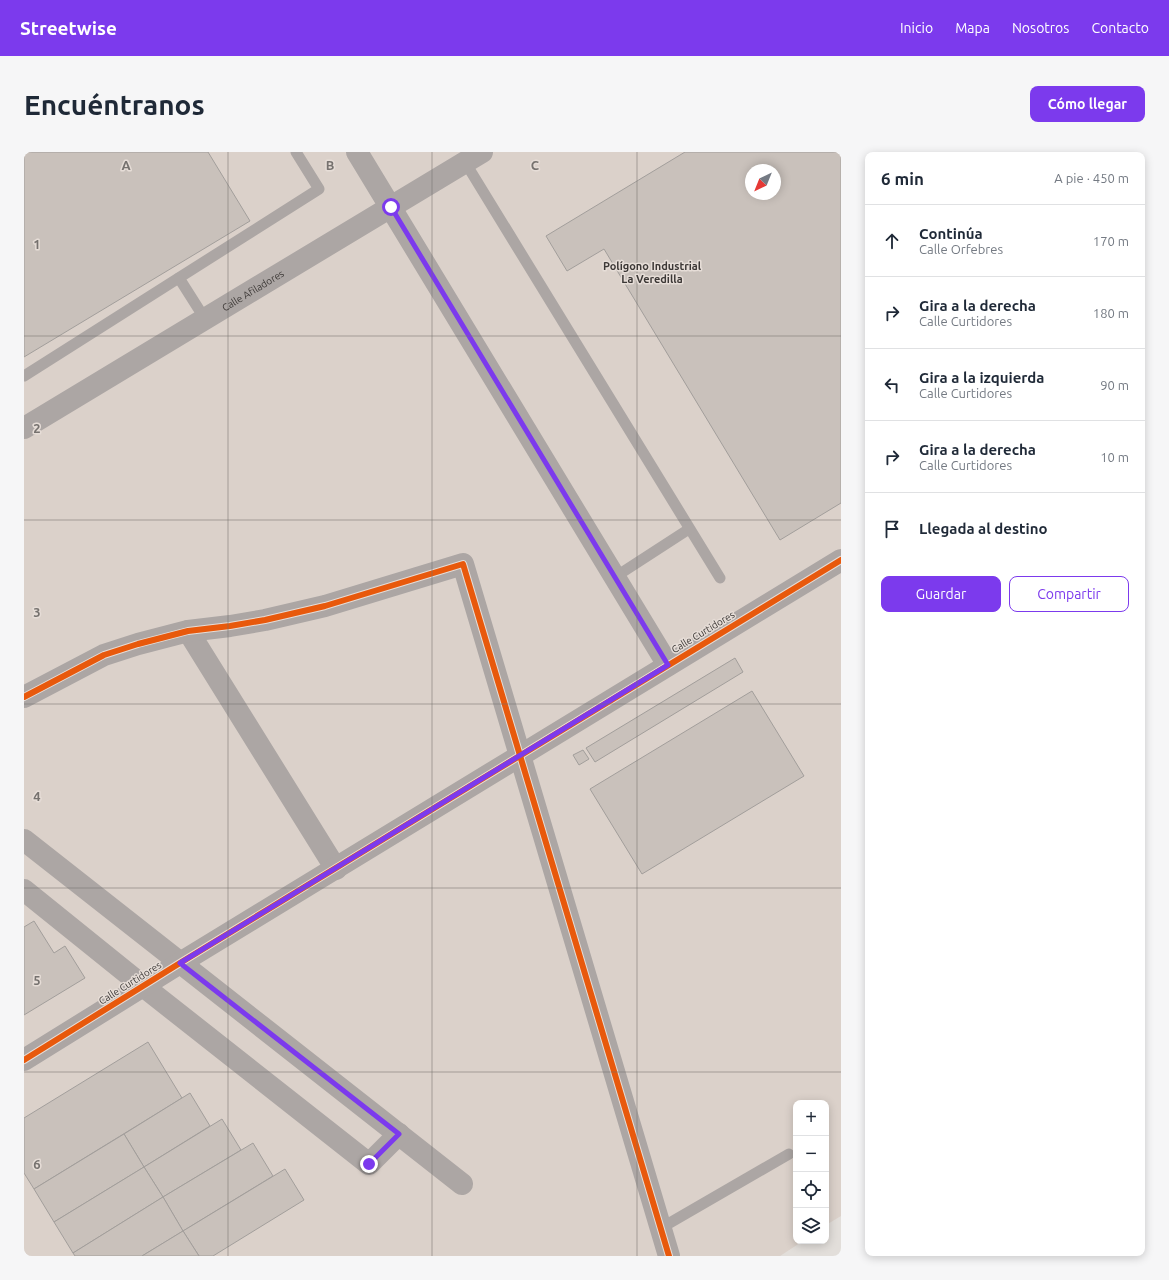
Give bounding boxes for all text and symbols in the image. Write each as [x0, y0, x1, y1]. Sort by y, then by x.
text: Streetwise [20, 17, 117, 39]
text: Inicio [900, 20, 933, 36]
text: Mapa [955, 20, 990, 36]
text: Nosotros [1012, 20, 1069, 36]
text: Contacto [1091, 20, 1149, 36]
button: Cómo llegar [1030, 86, 1145, 122]
text: Encuéntranos [24, 89, 205, 120]
text: A [121, 158, 131, 172]
text: B [326, 158, 335, 172]
text: C [531, 158, 540, 172]
north arrow [745, 164, 781, 200]
text: 6 min [881, 169, 924, 188]
text: A pie · 450 m [1054, 171, 1129, 185]
route start [382, 198, 400, 216]
text: Continúa [919, 225, 983, 242]
icon: ahead [881, 230, 903, 252]
text: 170 m [1093, 234, 1129, 248]
text: 1 [33, 237, 41, 251]
text: Calle Orfebres [919, 242, 1003, 256]
district label: Polígono Industrial La Veredilla [603, 260, 702, 285]
street label: Calle Afiladores [220, 267, 286, 313]
text: Gira a la derecha [919, 297, 1036, 314]
icon: right [881, 302, 903, 324]
text: 180 m [1093, 306, 1129, 320]
text: Calle Curtidores [919, 314, 1012, 328]
text: Gira a la izquierda [919, 369, 1045, 386]
icon: left [881, 374, 903, 396]
text: 90 m [1100, 378, 1129, 392]
text: Calle Curtidores [919, 386, 1012, 400]
text: 2 [33, 421, 41, 435]
text: Gira a la derecha [919, 441, 1036, 458]
icon: right [881, 446, 903, 468]
text: 10 m [1100, 450, 1129, 464]
text: Calle Curtidores [919, 458, 1012, 472]
icon: arrive [881, 518, 903, 540]
text: Llegada al destino [919, 520, 1048, 537]
button: Guardar [881, 576, 1001, 612]
button: Compartir [1009, 576, 1129, 612]
text: 3 [33, 605, 41, 619]
street label: Calle Curtidores [669, 609, 737, 655]
text: 4 [33, 789, 41, 803]
street label: Calle Curtidores [97, 959, 163, 1007]
text: 5 [33, 973, 41, 987]
map controls [793, 1100, 829, 1244]
button: + [793, 1100, 829, 1136]
button: − [793, 1136, 829, 1172]
route end [360, 1155, 378, 1173]
text: 6 [33, 1157, 41, 1171]
button: locate [793, 1172, 829, 1208]
button: layers [793, 1208, 829, 1244]

